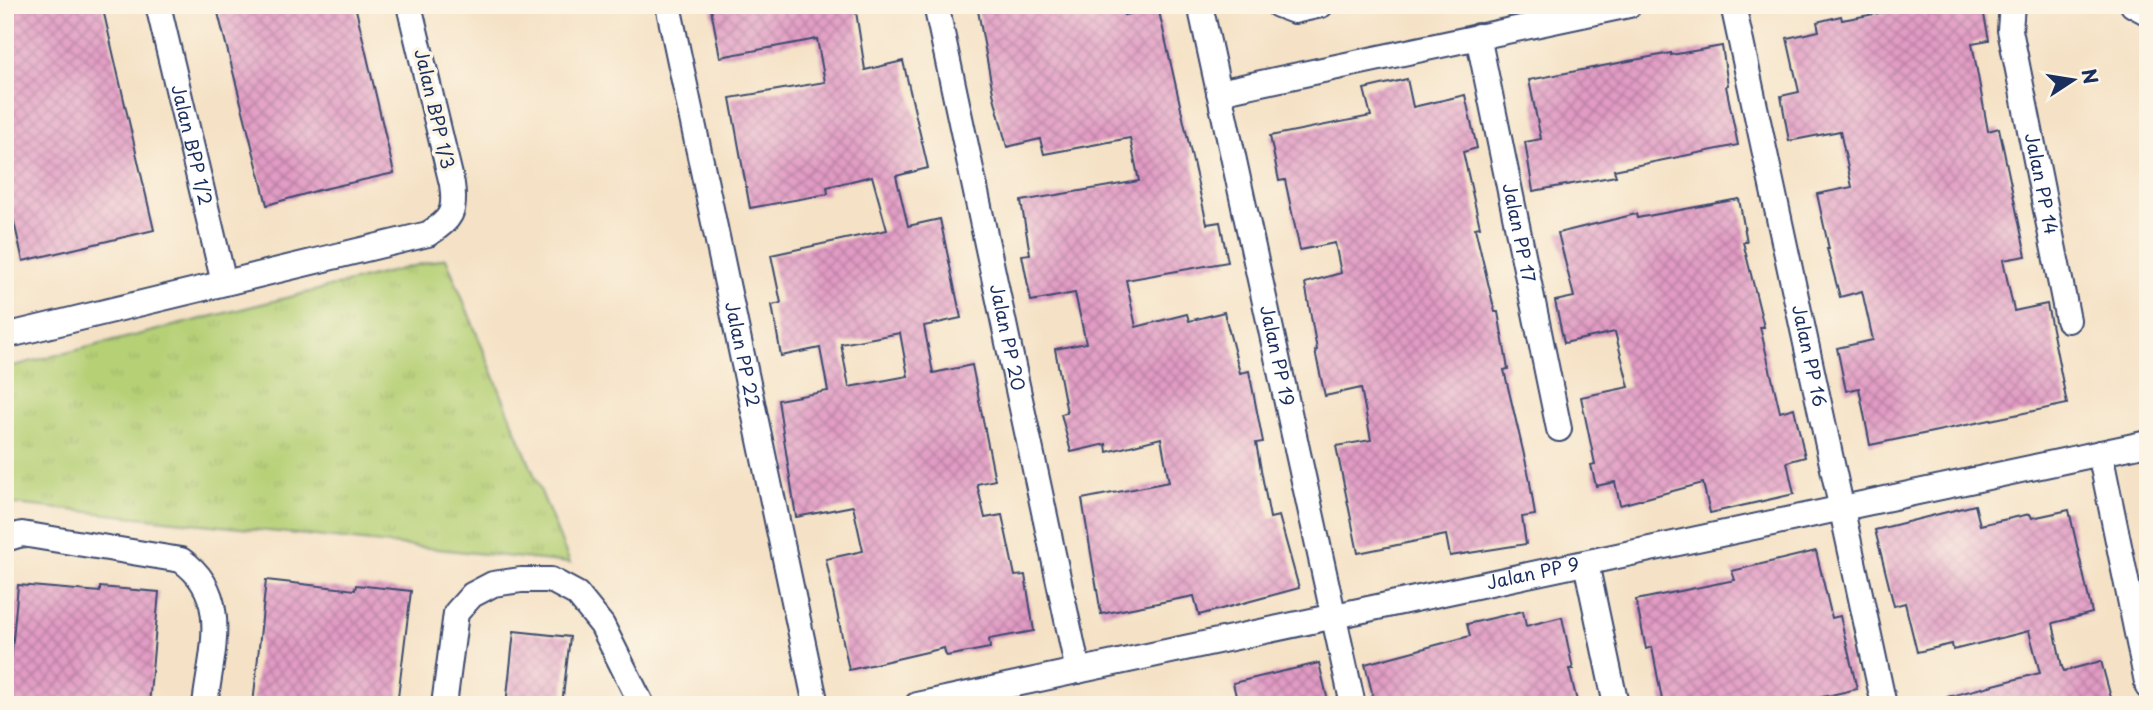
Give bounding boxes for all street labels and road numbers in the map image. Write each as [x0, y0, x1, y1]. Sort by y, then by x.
street label: Jalan BPP 1/3 [409, 46, 462, 171]
street label: Jalan BPP 1/2 [165, 82, 220, 208]
street label: Jalan PP 14 [2019, 130, 2066, 237]
street label: Jalan PP 17 [1497, 181, 1544, 285]
street label: Jalan PP 20 [984, 281, 1033, 393]
street label: Jalan PP 22 [719, 299, 768, 409]
street label: Jalan PP 16 [1786, 302, 1834, 409]
street label: Jalan PP 19 [1254, 303, 1302, 408]
street label: Jalan PP 9 [1484, 549, 1582, 595]

